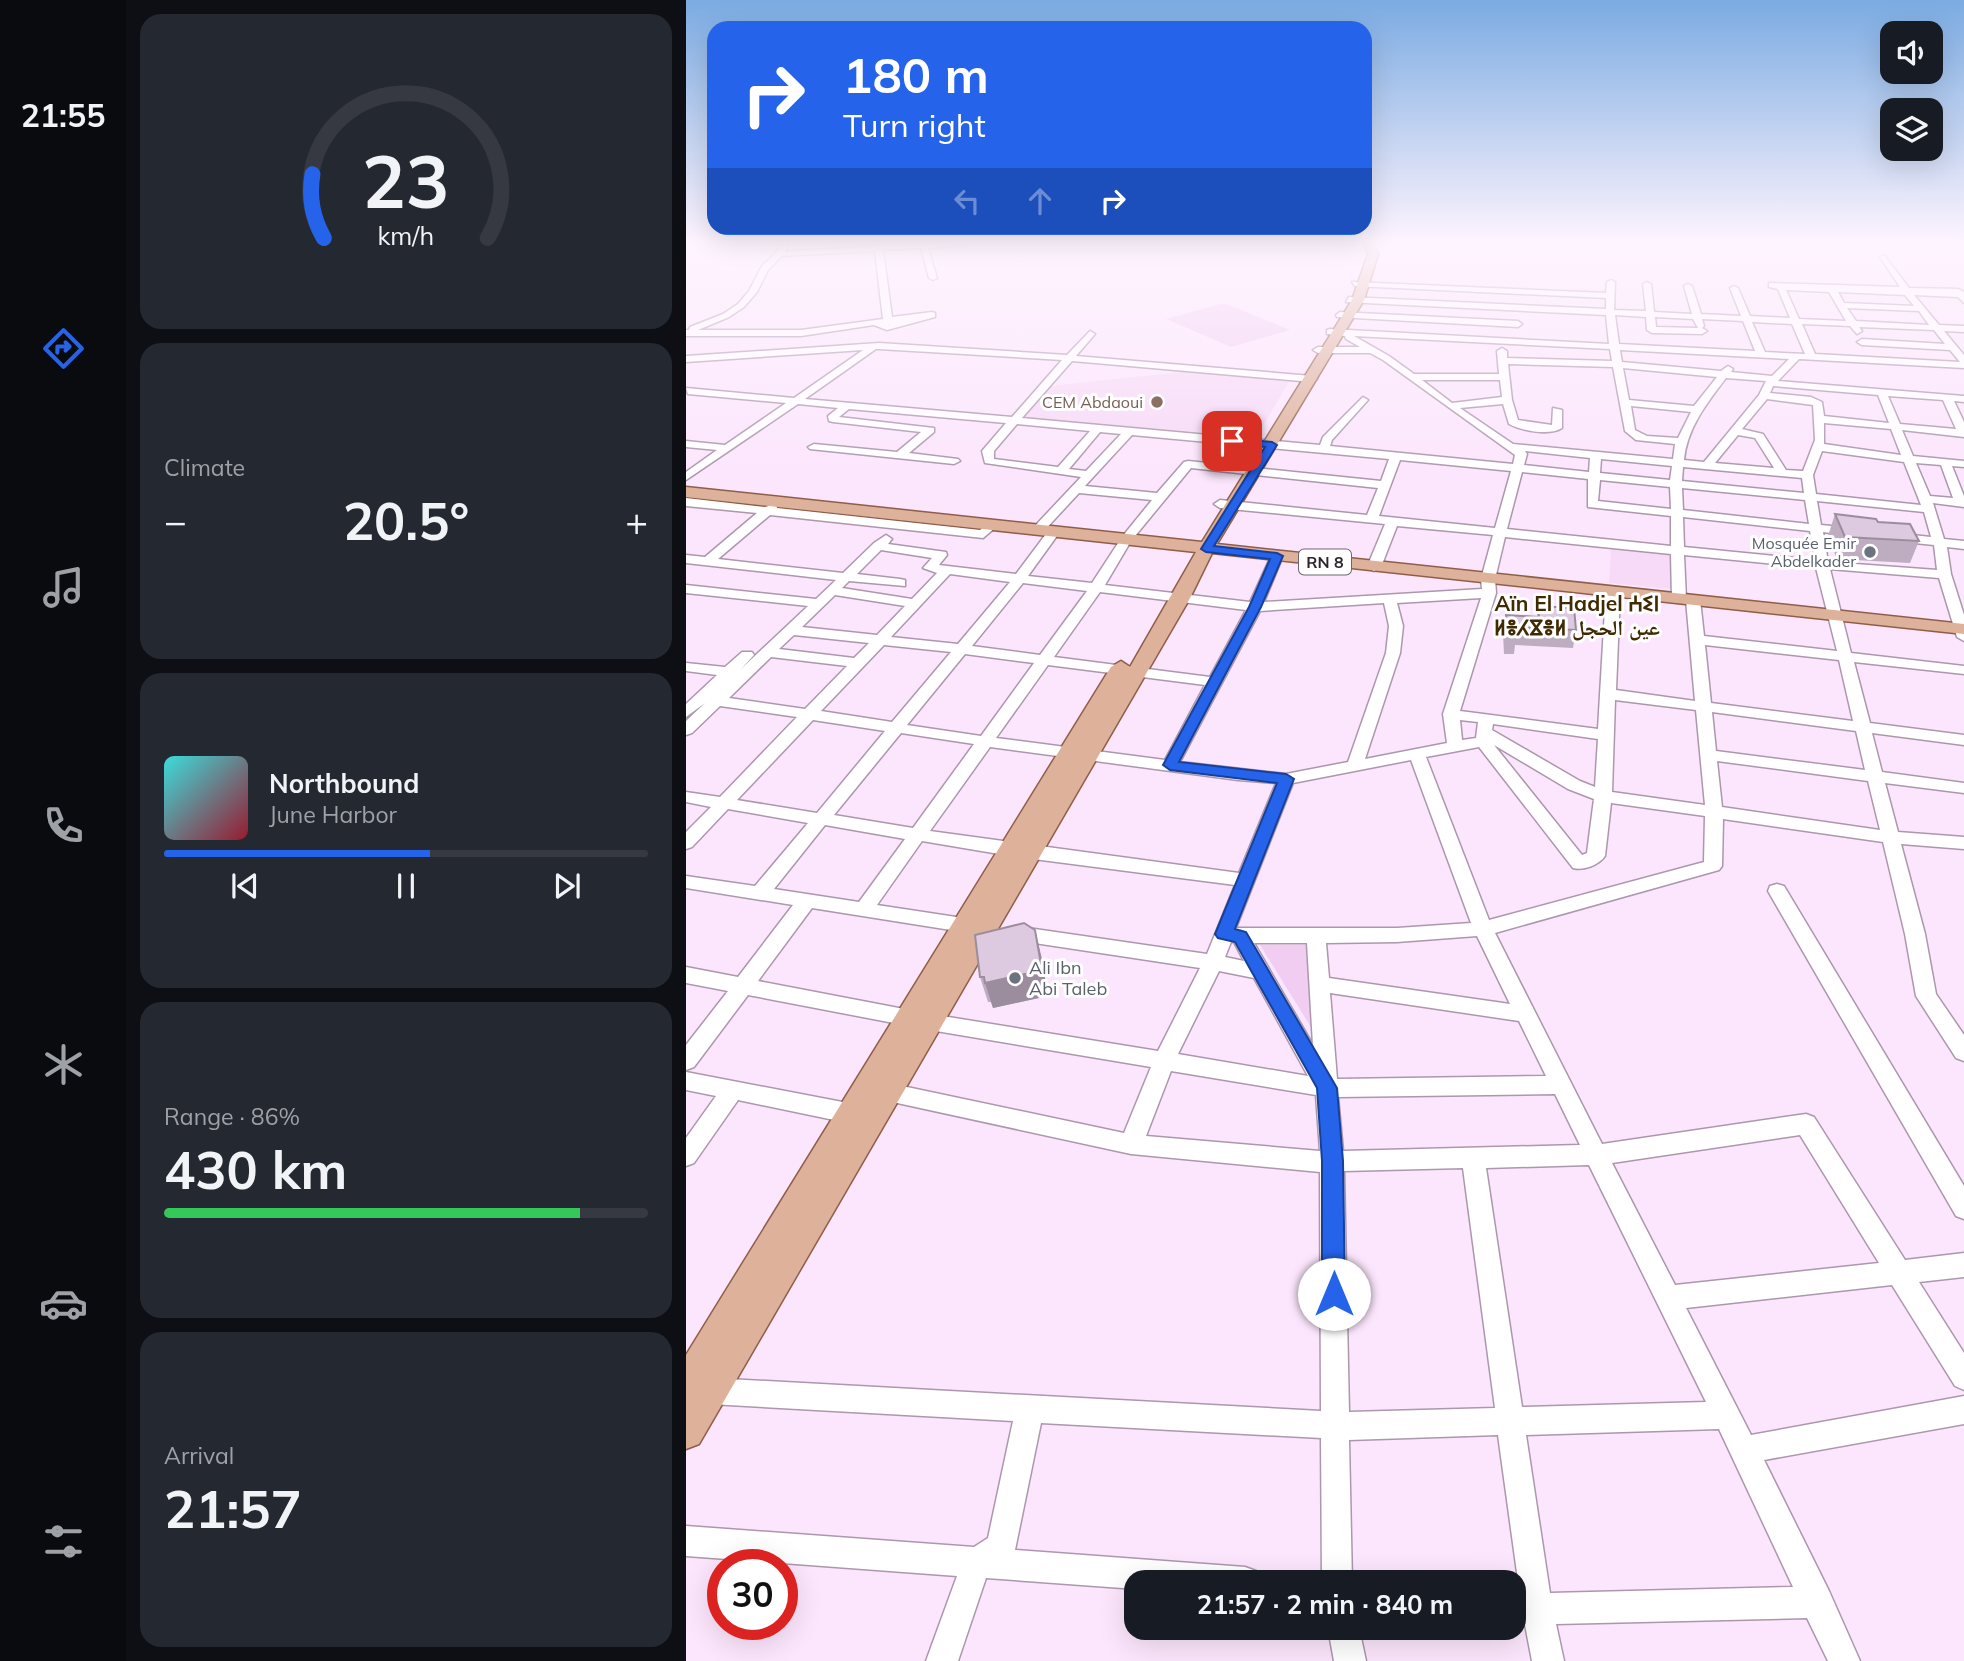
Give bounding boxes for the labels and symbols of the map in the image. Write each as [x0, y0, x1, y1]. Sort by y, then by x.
place label: CEM Abdaoui [1042, 392, 1143, 412]
marker: CEM Abdaoui [1149, 394, 1165, 410]
pin [1202, 411, 1262, 471]
place label: Mosquée Emir Abdelkader [1752, 533, 1856, 571]
marker: Mosquée Emir Abdelkader [1862, 544, 1878, 560]
road number: RN 8 [1299, 550, 1351, 575]
district label: Aïn El Hadjel ⵄⵉⵏ ⵍⴻⵃⴵⴻⵍ عين الحجل [1494, 590, 1660, 641]
place label: Ali Ibn Abi Taleb [1029, 956, 1107, 1000]
marker: Ali Ibn Abi Taleb [1007, 970, 1023, 986]
position arrow [1297, 1257, 1371, 1331]
speed limit sign: 30 [707, 1549, 798, 1640]

